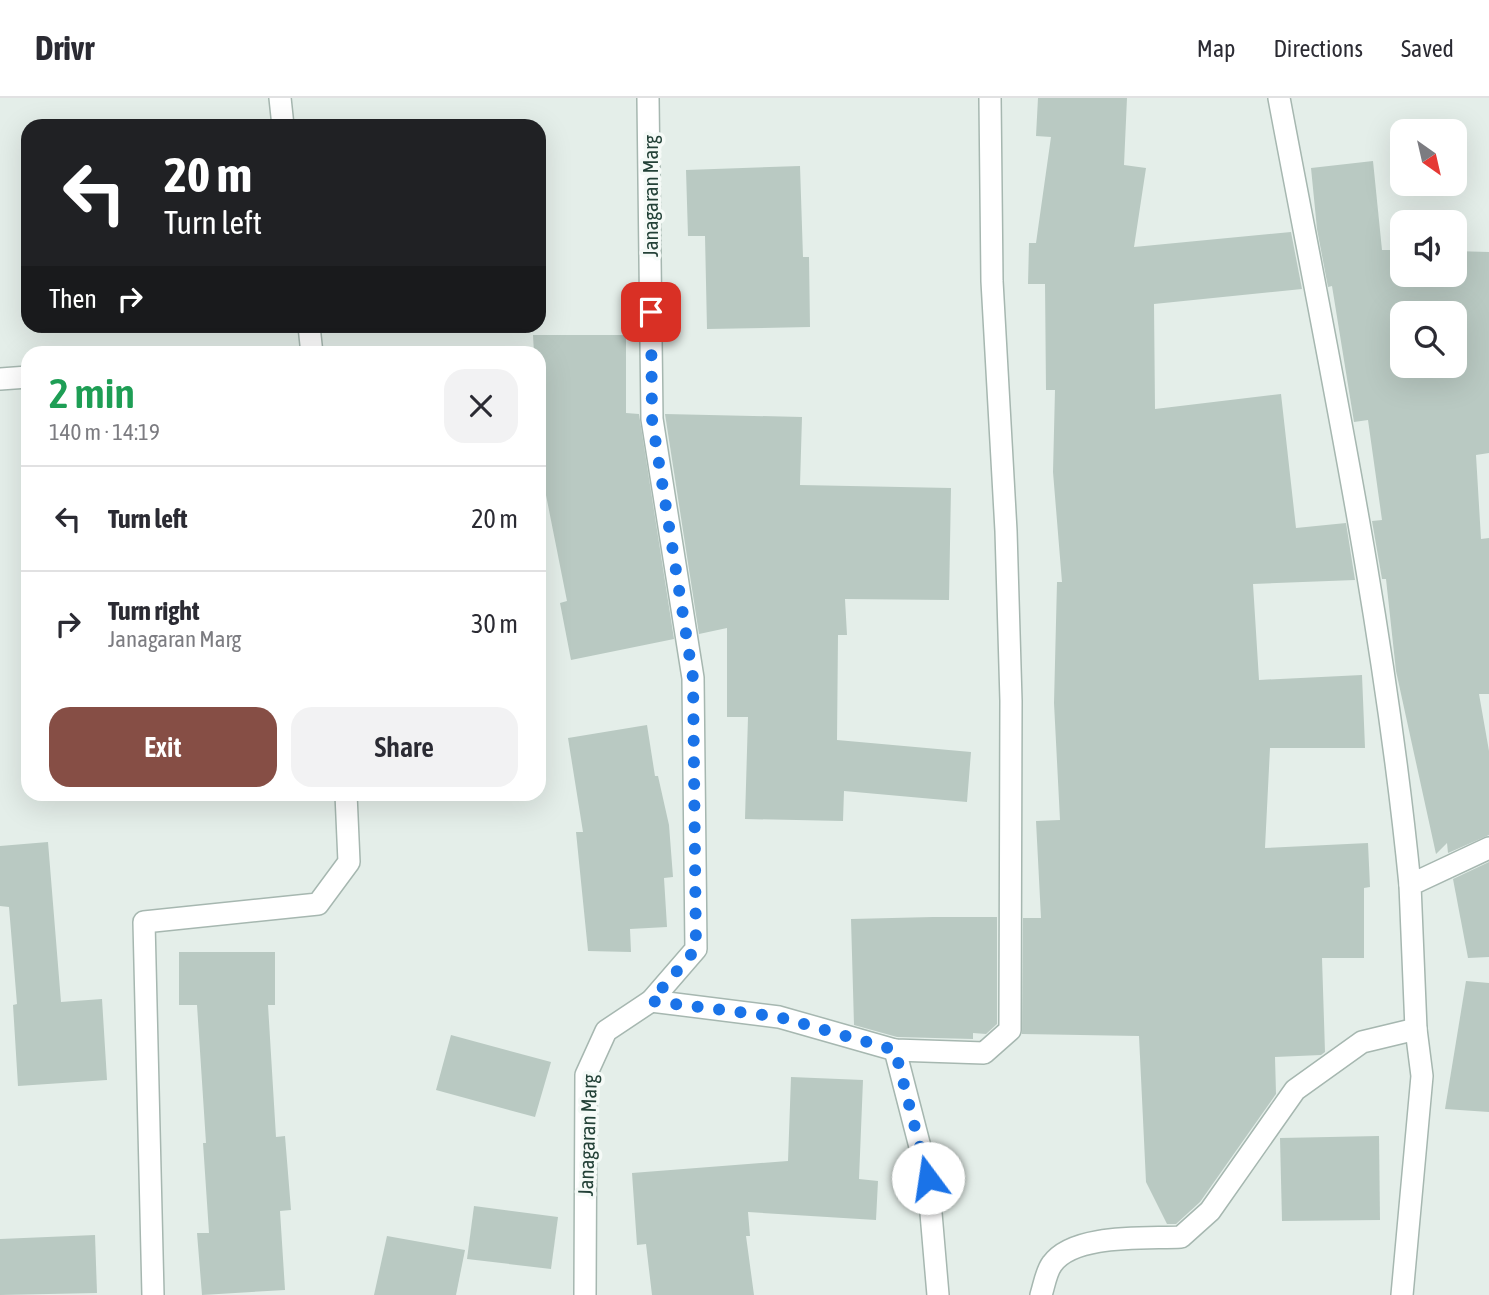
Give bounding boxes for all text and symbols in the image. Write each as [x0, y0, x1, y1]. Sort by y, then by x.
text: Drivr [35, 29, 94, 67]
text: Map [1197, 35, 1235, 62]
text: Directions [1273, 35, 1363, 62]
text: Saved [1401, 35, 1454, 62]
north arrow [1390, 119, 1466, 196]
map controls [1390, 119, 1467, 378]
street label: Janagaran Marg [638, 135, 662, 257]
text: 20 m [164, 146, 252, 202]
icon: left [49, 147, 140, 238]
text: Turn left [164, 204, 262, 241]
button: sound [1390, 210, 1467, 287]
icon: right [111, 280, 149, 318]
pin [621, 282, 681, 342]
text: Then [49, 284, 97, 314]
icon: arrive [632, 293, 670, 331]
button: search [1390, 301, 1467, 378]
text: 2 min [49, 369, 135, 417]
button: close [444, 369, 518, 443]
text: 140 m · 14:19 [49, 419, 160, 445]
icon: left [49, 500, 87, 538]
text: Turn left [108, 504, 188, 534]
text: 20 m [471, 504, 518, 534]
text: Turn right [108, 596, 199, 626]
icon: right [49, 605, 87, 643]
text: 30 m [471, 609, 518, 639]
text: Janagaran Marg [108, 626, 241, 652]
button: Exit [49, 707, 277, 787]
button: Share [291, 707, 518, 787]
street label: Janagaran Marg [573, 1074, 601, 1196]
position arrow [891, 1141, 965, 1215]

